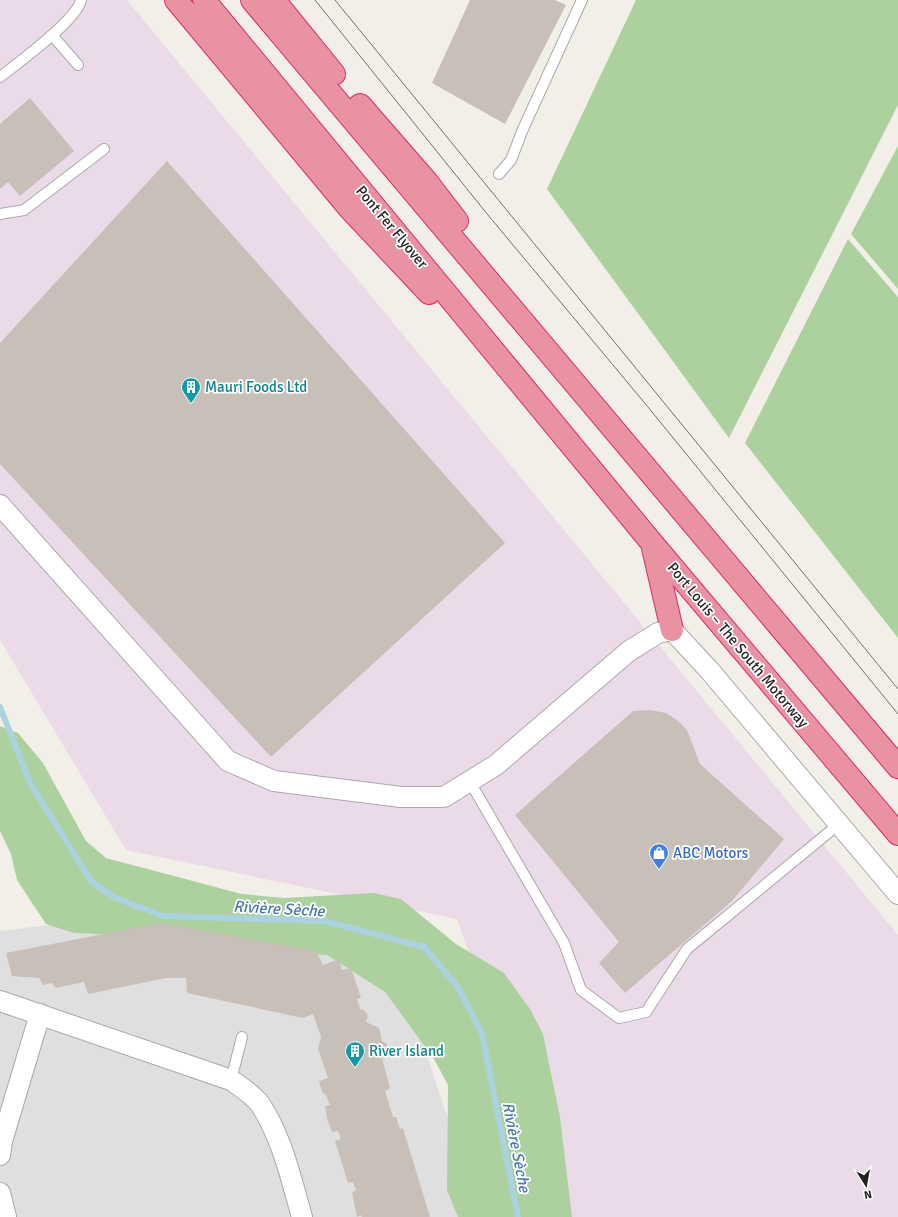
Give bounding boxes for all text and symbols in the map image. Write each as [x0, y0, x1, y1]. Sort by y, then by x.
street label: Pont Fer Flyover [352, 182, 432, 272]
building icon: Mauri Foods Ltd [180, 376, 202, 404]
place label: Mauri Foods Ltd [205, 378, 307, 396]
street label: Port Louis – The South Motorway [664, 559, 812, 731]
shop icon: ABC Motors [648, 842, 670, 870]
place label: ABC Motors [673, 844, 749, 862]
water label: Rivière Sèche [233, 897, 326, 921]
building icon: River Island [344, 1040, 366, 1068]
place label: River Island [369, 1042, 444, 1060]
water label: Rivière Sèche [497, 1100, 535, 1195]
north arrow [846, 1165, 886, 1205]
text: N [863, 1187, 873, 1201]

